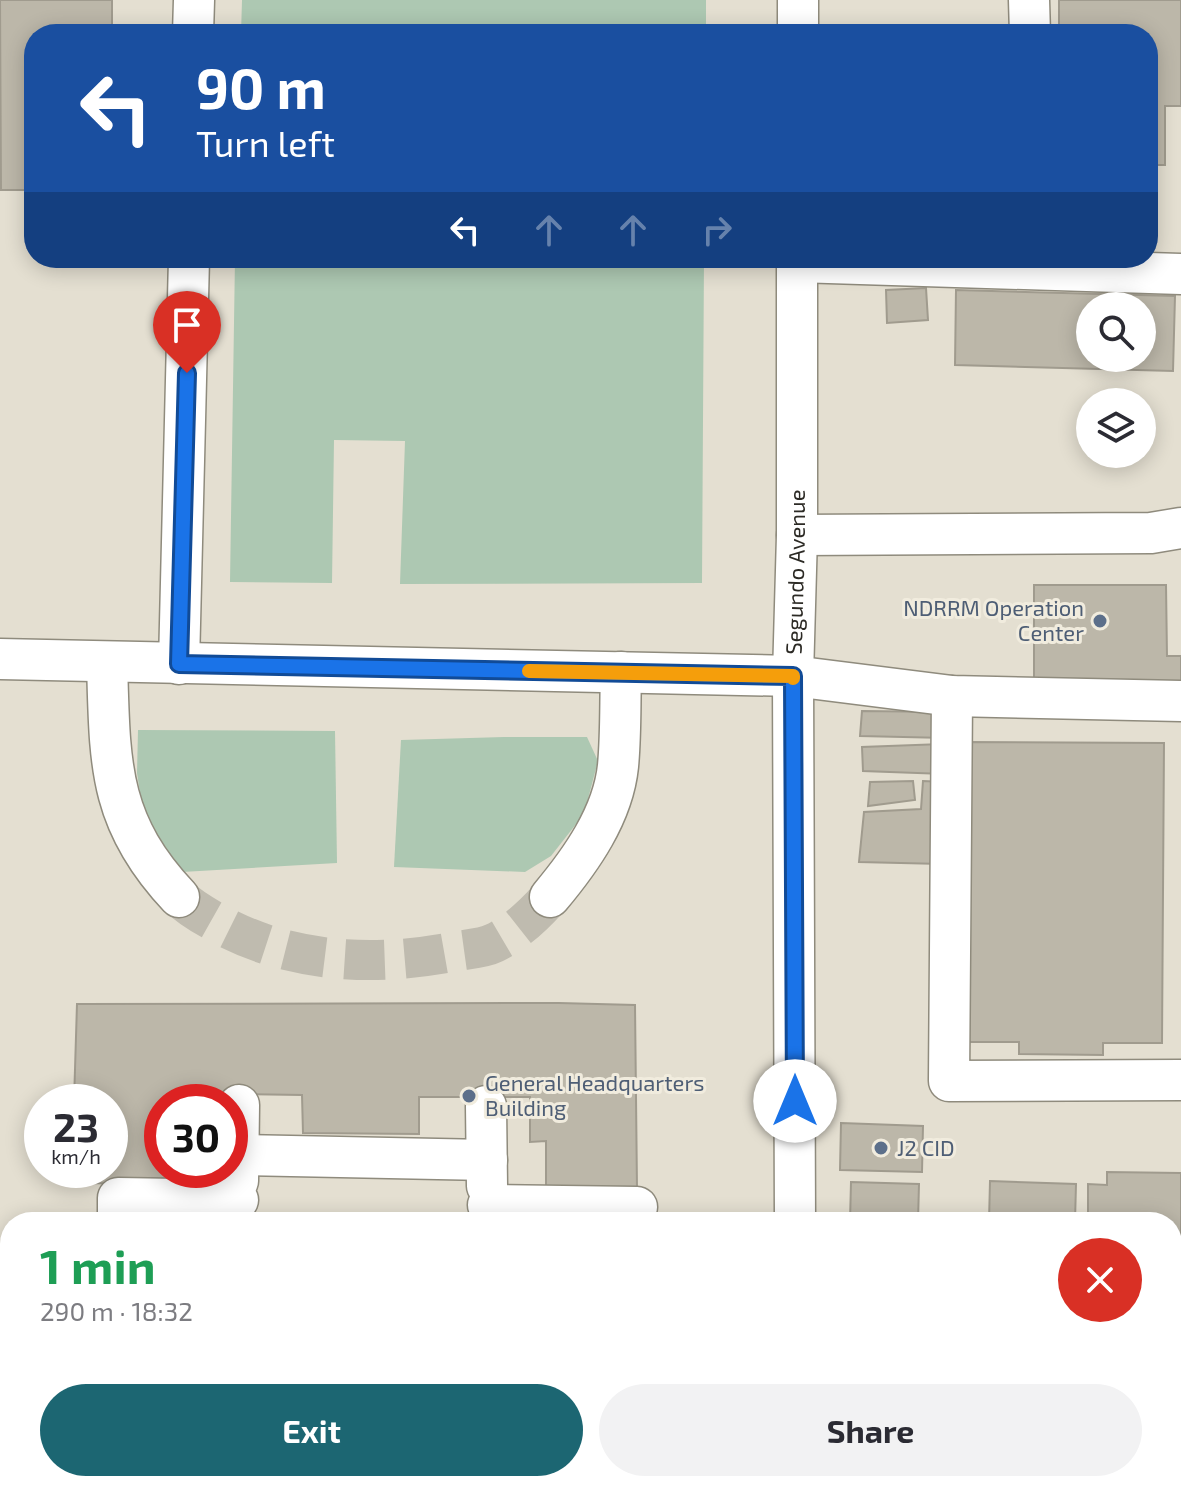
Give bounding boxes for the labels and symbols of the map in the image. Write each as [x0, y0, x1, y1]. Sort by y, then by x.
pin [153, 291, 221, 373]
street label: Segundo Avenue [780, 490, 809, 655]
place label: NDRRM Operation Center [903, 594, 1084, 645]
marker: NDRRM Operation Center [1091, 612, 1109, 630]
position arrow [753, 1059, 837, 1143]
place label: General Headquarters Building [485, 1069, 704, 1120]
speed limit sign: 30 [144, 1084, 248, 1188]
marker: General Headquarters Building [460, 1087, 478, 1105]
place label: J2 CID [897, 1134, 955, 1160]
marker: J2 CID [872, 1139, 890, 1157]

